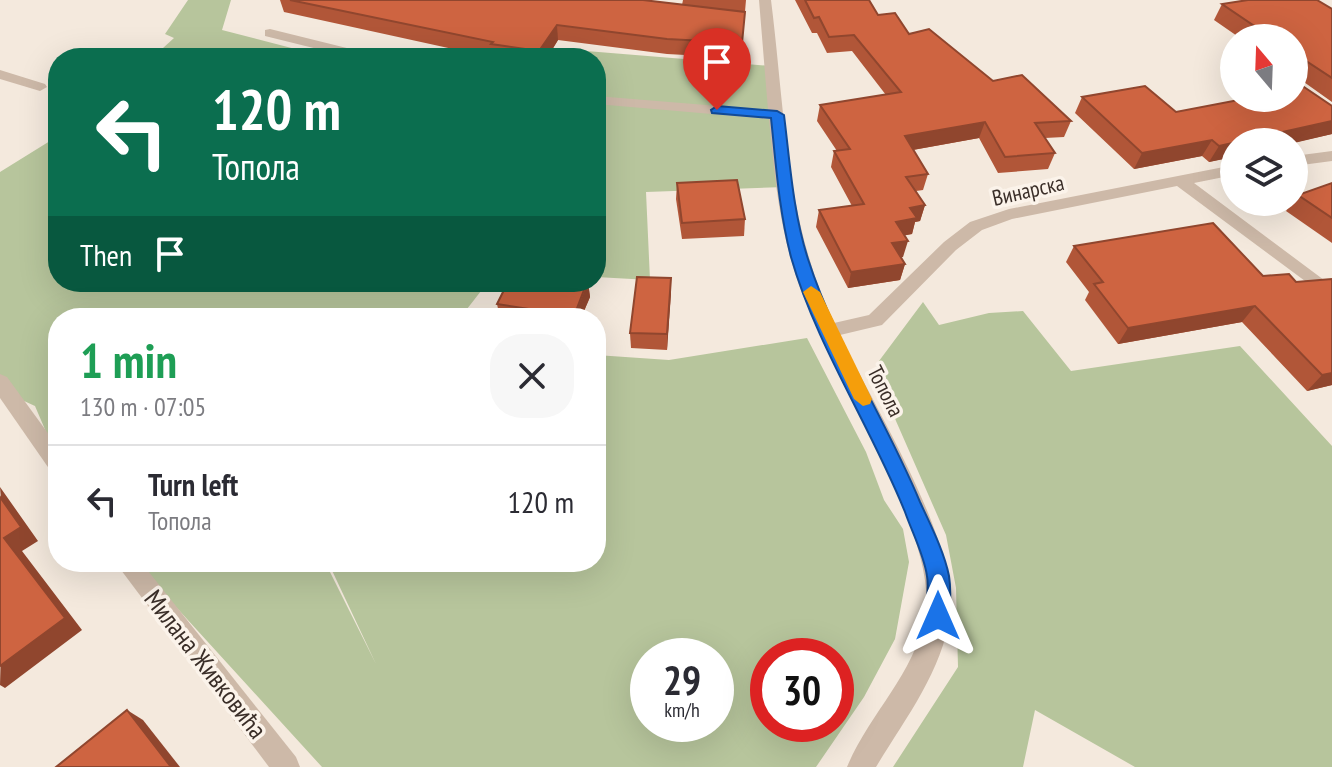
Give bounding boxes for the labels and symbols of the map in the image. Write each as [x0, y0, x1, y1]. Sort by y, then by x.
north arrow [1220, 24, 1308, 112]
pin [683, 28, 751, 110]
street label: Винарска [989, 168, 1067, 212]
street label: Топола [861, 361, 911, 421]
position arrow [896, 574, 980, 658]
street label: Милана Живковића [138, 583, 274, 745]
speed limit sign: 30 [750, 638, 854, 742]

